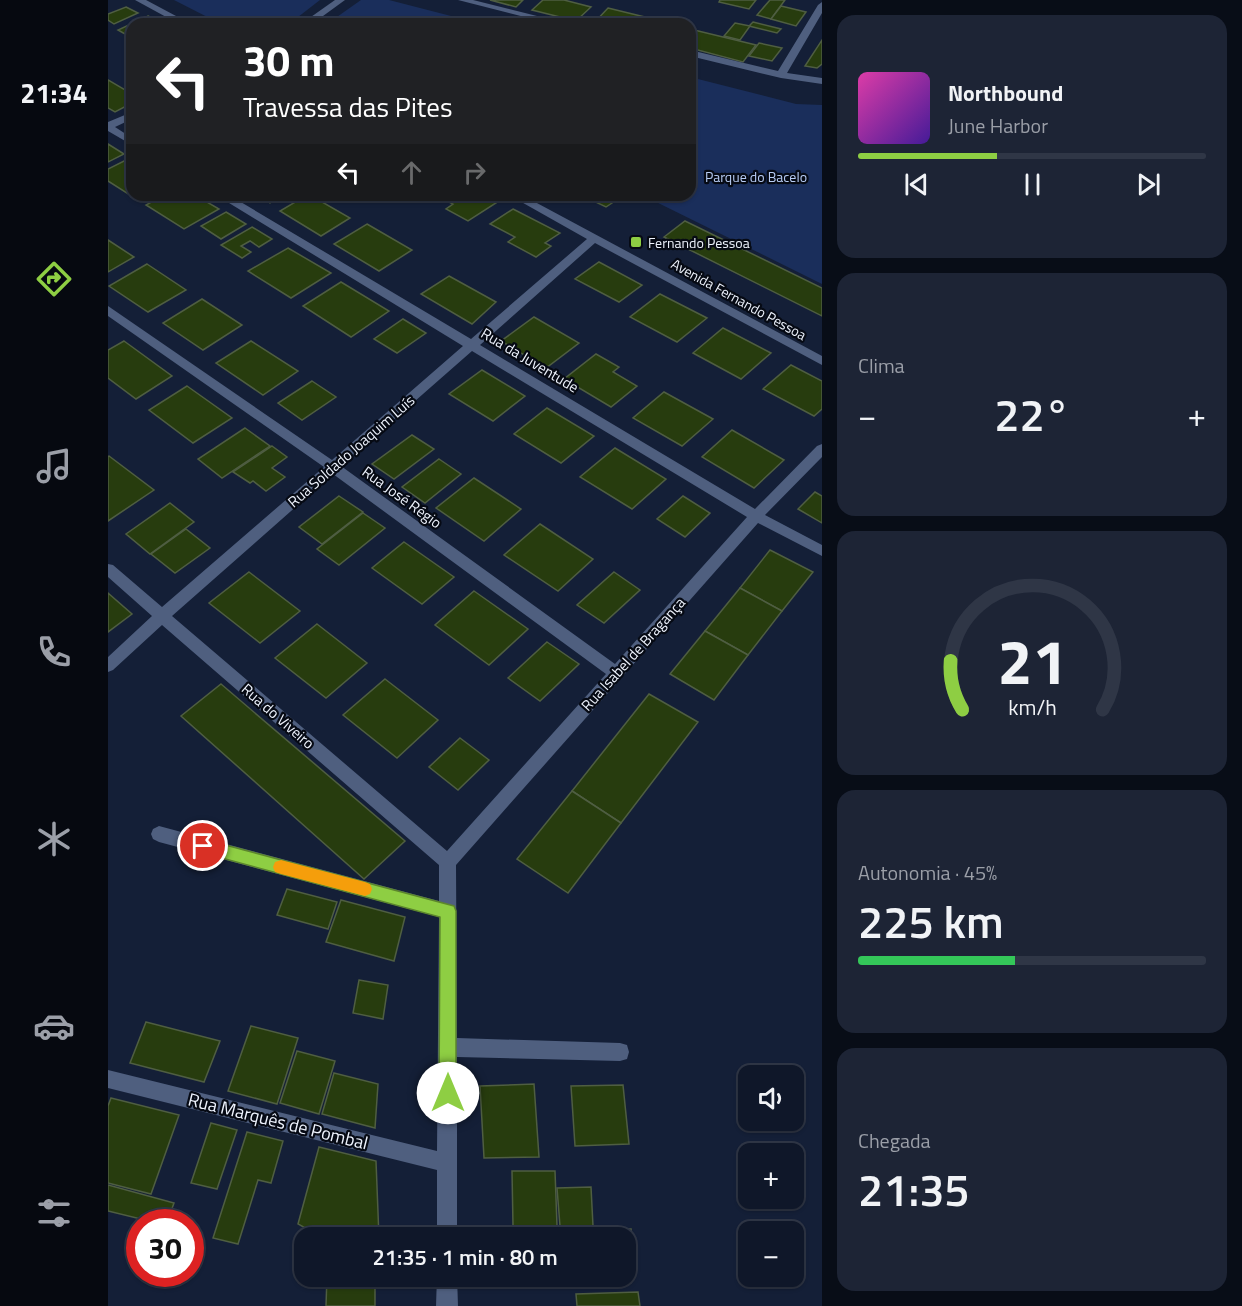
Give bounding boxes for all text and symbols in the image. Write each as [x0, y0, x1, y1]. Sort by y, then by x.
text: 30 m [243, 28, 335, 92]
icon: left [144, 42, 222, 120]
text: 21:34 [20, 72, 88, 113]
text: Northbound [948, 76, 1063, 110]
text: Travessa das Pites [243, 86, 452, 127]
text: June Harbor [948, 110, 1048, 141]
icon: left [332, 156, 365, 189]
icon: ahead [395, 156, 428, 189]
icon: right [458, 156, 491, 189]
park label: Parque do Bacelo [705, 166, 807, 187]
icon: previous [900, 168, 933, 201]
icon: pause [1016, 168, 1049, 201]
icon: next [1132, 168, 1165, 201]
place label: Fernando Pessoa [648, 232, 750, 253]
marker: Fernando Pessoa [629, 235, 643, 249]
street label: Avenida Fernando Pessoa [668, 253, 810, 345]
icon: directions [33, 258, 75, 300]
street label: Rua da Juventude [477, 322, 583, 398]
text: Clima [858, 350, 905, 381]
text: 22° [994, 380, 1070, 448]
street label: Rua Soldado Joaquim Luís [282, 389, 420, 513]
text: − [858, 390, 876, 440]
text: + [1188, 390, 1206, 440]
icon: music [33, 445, 75, 487]
street label: Rua José Régio [357, 460, 447, 534]
street label: Rua Isabel de Bragança [575, 592, 691, 716]
text: 21 [997, 613, 1067, 708]
icon: phone [33, 631, 75, 673]
street label: Rua do Viveiro [236, 678, 320, 754]
text: km/h [1008, 691, 1056, 723]
icon: climate [33, 818, 75, 860]
pin [177, 820, 228, 871]
icon: arrive [186, 829, 219, 862]
text: Autonomia · 45% [858, 857, 997, 888]
text: 225 km [858, 887, 1004, 955]
icon: car [33, 1005, 75, 1047]
position arrow [416, 1061, 480, 1125]
map controls [738, 1065, 804, 1287]
button: sound [738, 1065, 804, 1131]
street label: Rua Marquês de Pombal [185, 1086, 371, 1156]
text: Chegada [858, 1125, 931, 1156]
button: + [738, 1143, 804, 1209]
text: 21:35 [858, 1155, 970, 1223]
icon: filters [33, 1192, 75, 1234]
speed limit sign: 30 [126, 1209, 204, 1287]
button: − [738, 1221, 804, 1287]
text: 21:35 · 1 min · 80 m [372, 1240, 558, 1274]

